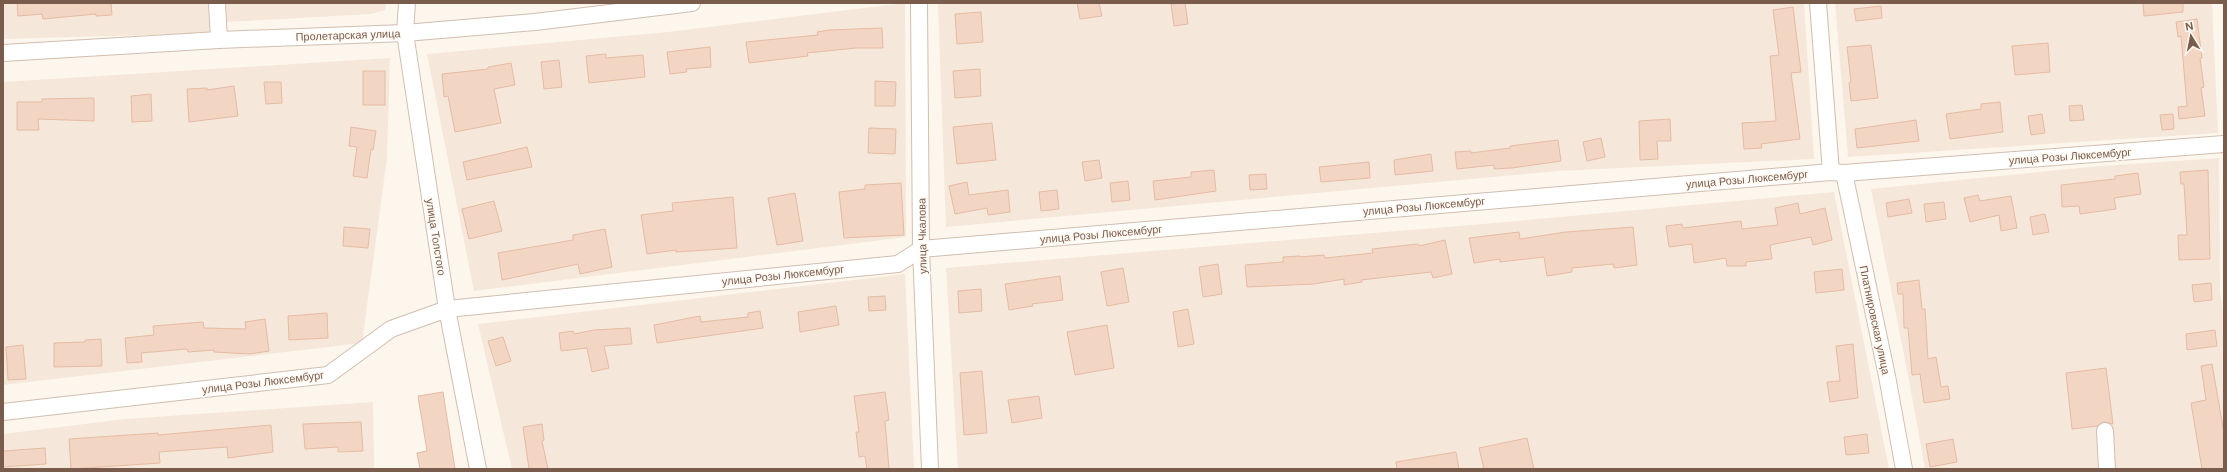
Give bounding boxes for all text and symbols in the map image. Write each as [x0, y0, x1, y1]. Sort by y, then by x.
north arrow [2171, 16, 2211, 56]
text: N [2184, 19, 2194, 34]
street label: Пролетарская улица [295, 26, 402, 44]
street label: улица Розы Люксембург [2008, 145, 2132, 167]
street label: улица Розы Люксембург [1685, 167, 1809, 191]
street label: улица Розы Люксембург [1362, 194, 1486, 218]
street label: улица Чкалова [914, 197, 930, 274]
street label: улица Толстого [423, 198, 449, 276]
street label: улица Розы Люксембург [1039, 222, 1163, 246]
street label: улица Розы Люксембург [721, 262, 845, 288]
street label: Платнировская улица [1857, 264, 1894, 377]
street label: улица Розы Люксембург [201, 368, 325, 396]

